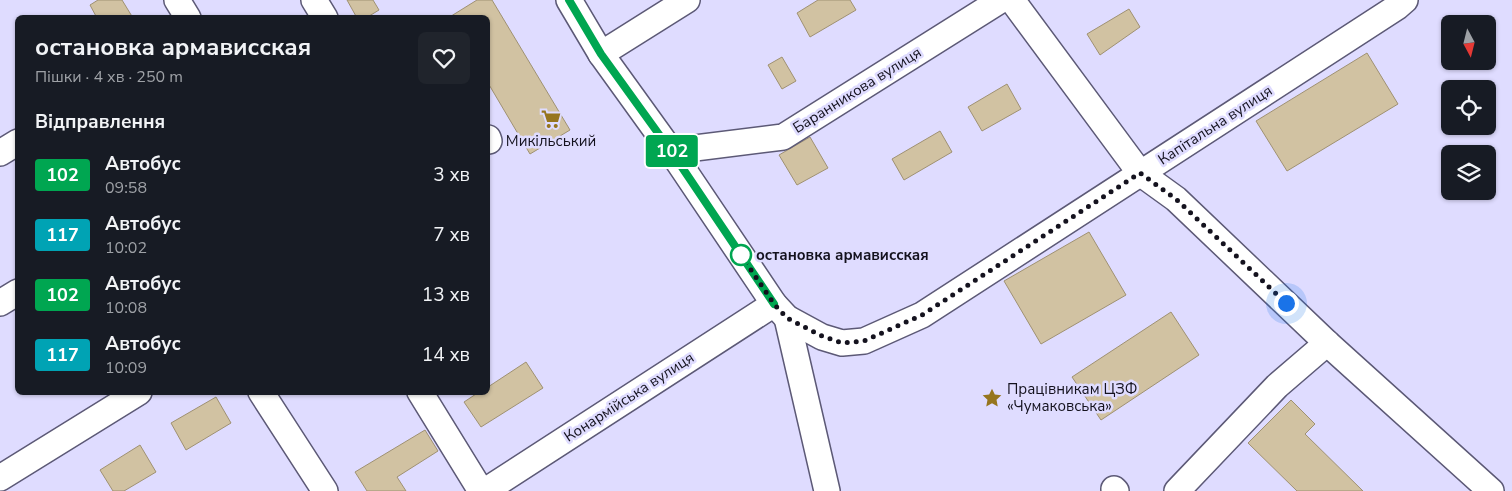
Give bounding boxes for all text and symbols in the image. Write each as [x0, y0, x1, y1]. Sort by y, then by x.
north arrow [1441, 15, 1496, 70]
map controls [1441, 15, 1496, 200]
text: остановка армависская [35, 31, 311, 63]
button: heart [418, 32, 470, 84]
street label: Баранникова вулиця [789, 42, 925, 138]
text: Пішки · 4 хв · 250 m [35, 66, 183, 88]
button: locate [1441, 80, 1496, 135]
street label: Капітальна вулиця [1154, 81, 1276, 169]
supermarket icon: Микільський [540, 108, 562, 130]
text: Відправлення [35, 109, 165, 135]
place label: Микільський [506, 131, 596, 151]
line badge: 102 [643, 135, 701, 167]
text: 102 [656, 139, 688, 163]
button: layers [1441, 145, 1496, 200]
text: Автобус [105, 151, 181, 177]
text: 3 хв [433, 162, 470, 188]
text: 102 [46, 163, 79, 187]
text: 09:58 [105, 177, 147, 199]
text: Автобус [105, 211, 181, 237]
text: 7 хв [433, 222, 470, 248]
text: 117 [46, 223, 79, 247]
text: 10:02 [105, 237, 147, 259]
marker: остановка армависская [730, 244, 752, 266]
place label: остановка армависская [756, 245, 929, 265]
text: Автобус [105, 271, 181, 297]
text: 13 хв [422, 282, 470, 308]
text: 102 [46, 283, 79, 307]
your location [1274, 291, 1299, 316]
text: 10:08 [105, 297, 147, 319]
text: Автобус [105, 331, 181, 357]
text: 14 хв [422, 342, 470, 368]
text: 117 [46, 343, 79, 367]
street label: Конармійська вулиця [560, 347, 698, 447]
text: 10:09 [105, 357, 147, 379]
place label: Працівникам ЦЗФ «Чумаковська» [1007, 379, 1138, 416]
place icon: Працівникам ЦЗФ «Чумаковська» [981, 387, 1003, 409]

